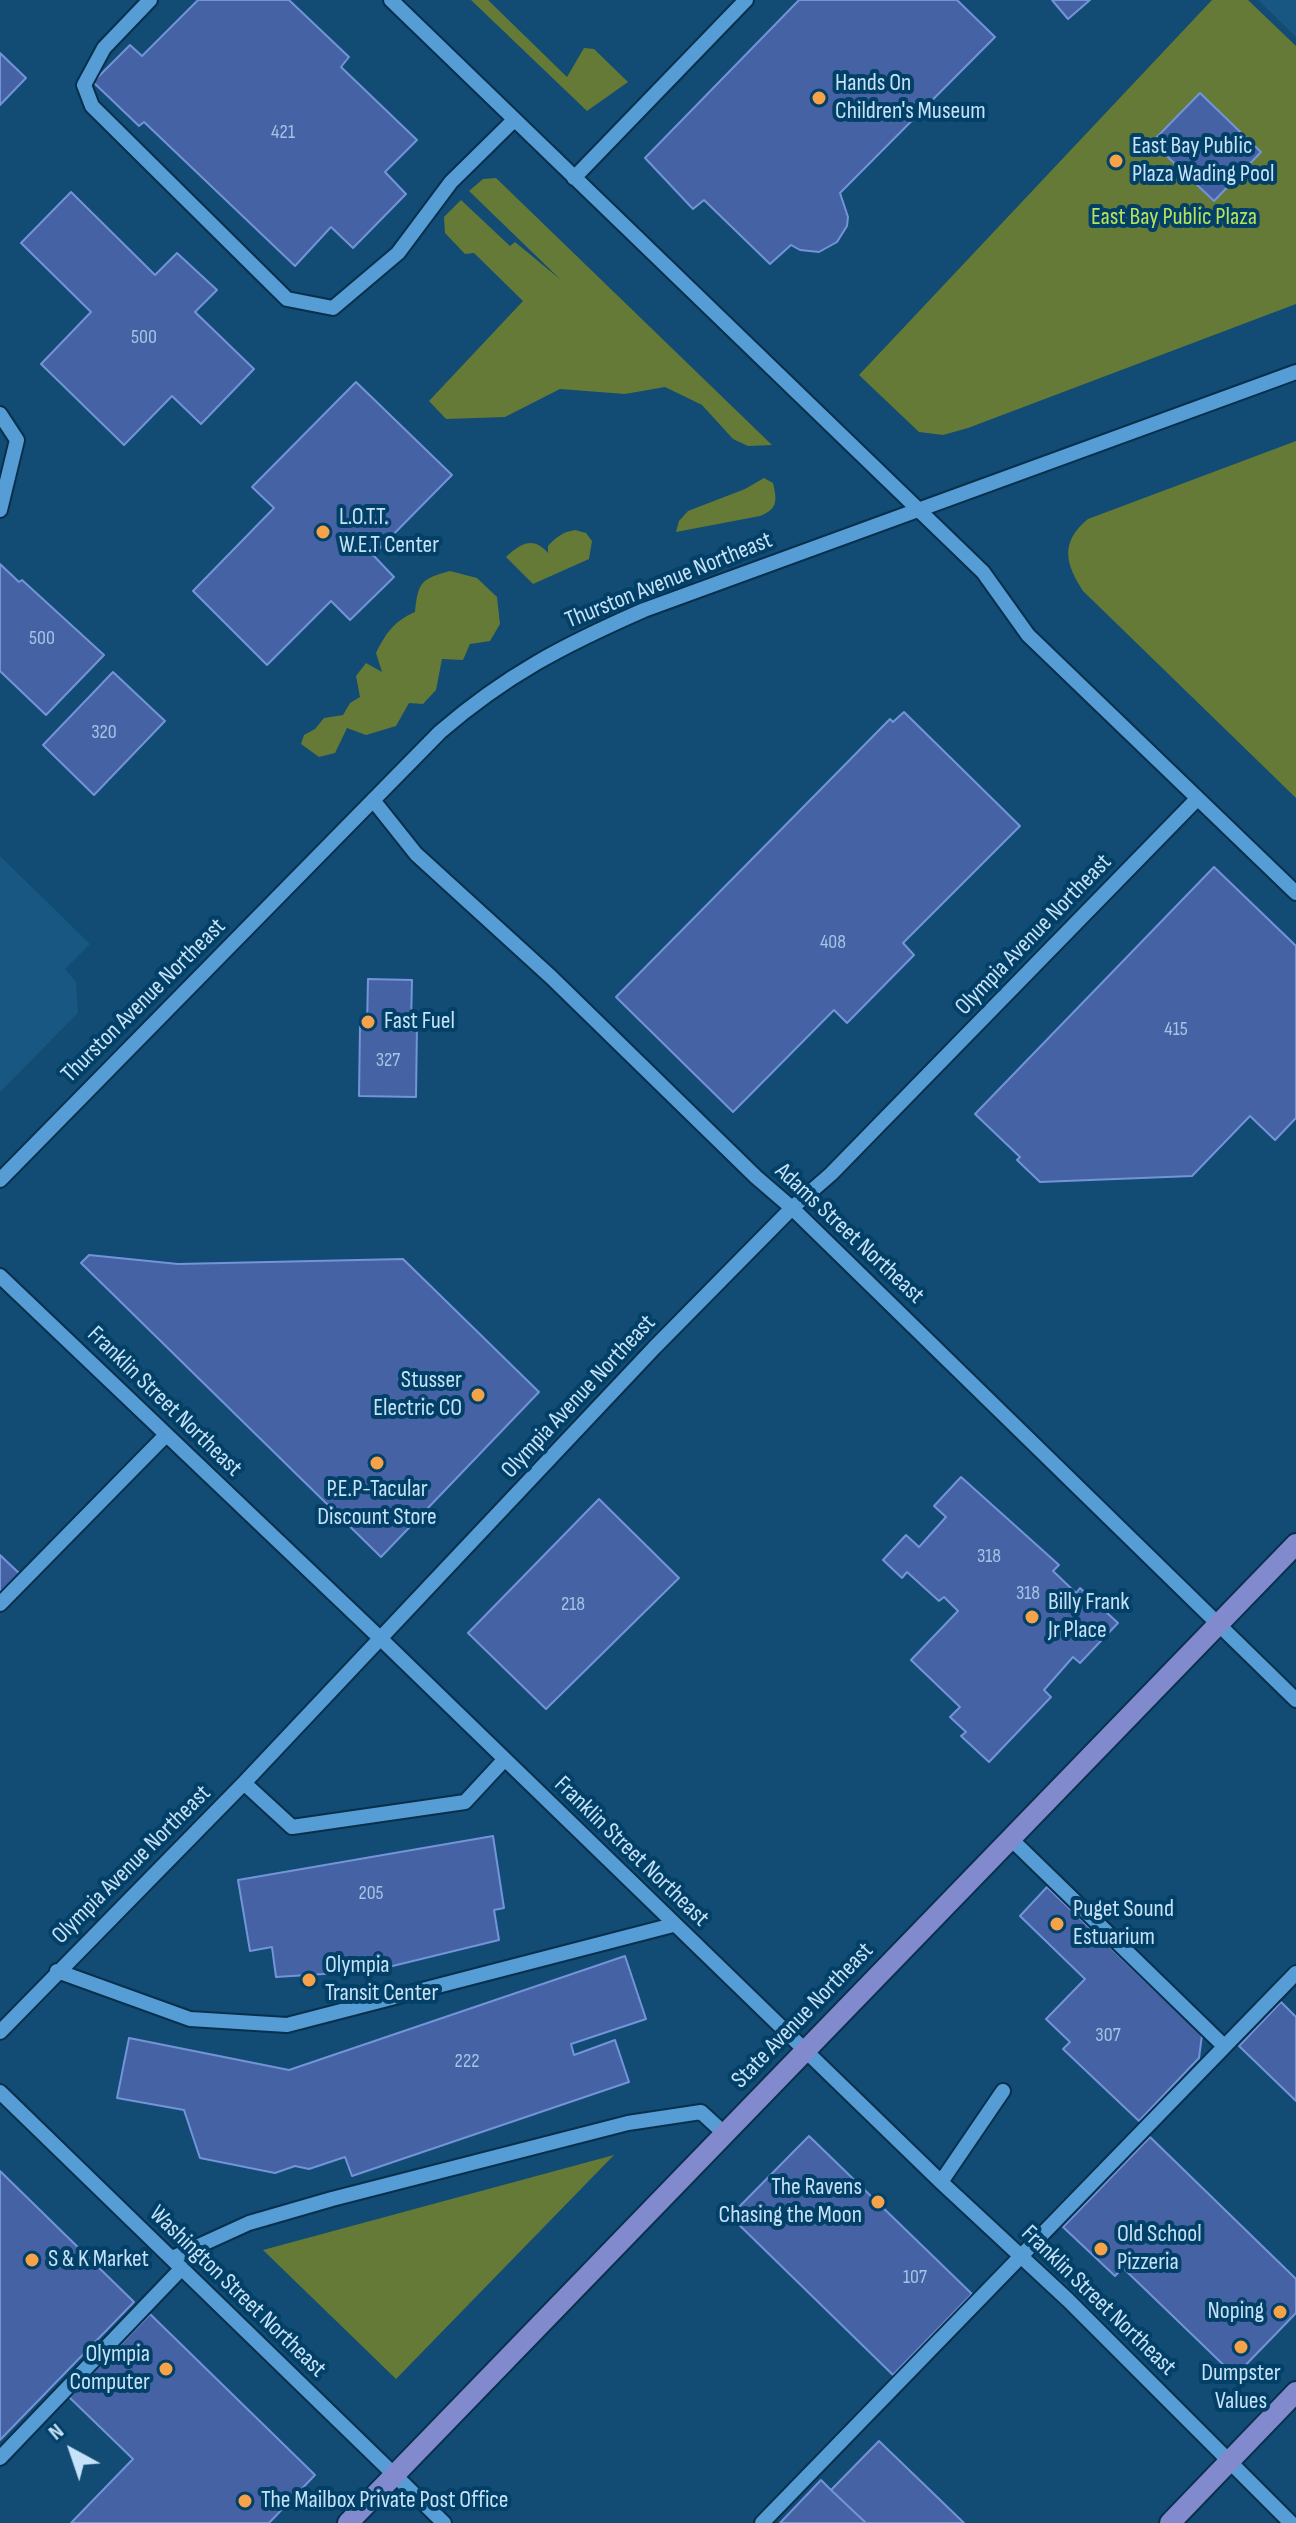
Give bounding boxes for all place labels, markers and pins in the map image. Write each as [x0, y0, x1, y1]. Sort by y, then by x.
place label: Hands On Children's Museum [835, 70, 986, 126]
marker: Hands On Children's Museum [810, 89, 828, 107]
place label: East Bay Public Plaza Wading Pool [1132, 133, 1274, 189]
marker: East Bay Public Plaza Wading Pool [1107, 152, 1125, 170]
place label: L.O.T.T. W.E.T Center [339, 504, 439, 560]
marker: L.O.T.T. W.E.T Center [314, 523, 332, 541]
place label: Fast Fuel [384, 1008, 455, 1036]
marker: Fast Fuel [359, 1013, 377, 1031]
place label: Stusser Electric CO [373, 1367, 462, 1423]
marker: Stusser Electric CO [469, 1386, 487, 1404]
marker: P.E.P-Tacular Discount Store [368, 1454, 386, 1472]
place label: P.E.P-Tacular Discount Store [317, 1476, 437, 1532]
place label: Billy Frank Jr Place [1048, 1589, 1129, 1645]
marker: Billy Frank Jr Place [1023, 1608, 1041, 1626]
place label: Puget Sound Estuarium [1073, 1896, 1174, 1952]
marker: Puget Sound Estuarium [1048, 1915, 1066, 1933]
place label: Olympia Transit Center [325, 1952, 438, 2008]
marker: Olympia Transit Center [300, 1971, 318, 1989]
place label: The Ravens Chasing the Moon [719, 2174, 862, 2230]
marker: The Ravens Chasing the Moon [869, 2193, 887, 2211]
place label: Old School Pizzeria [1117, 2221, 1202, 2277]
marker: Old School Pizzeria [1092, 2240, 1110, 2258]
place label: S & K Market [48, 2246, 149, 2274]
marker: S & K Market [23, 2251, 41, 2269]
place label: Noping [1208, 2298, 1264, 2326]
marker: Noping [1271, 2303, 1289, 2321]
marker: Dumpster Values [1232, 2338, 1250, 2356]
place label: Olympia Computer [70, 2341, 150, 2397]
marker: Olympia Computer [157, 2360, 175, 2378]
place label: Dumpster Values [1201, 2360, 1281, 2416]
place label: The Mailbox Private Post Office [261, 2487, 509, 2515]
marker: The Mailbox Private Post Office [236, 2492, 254, 2510]

